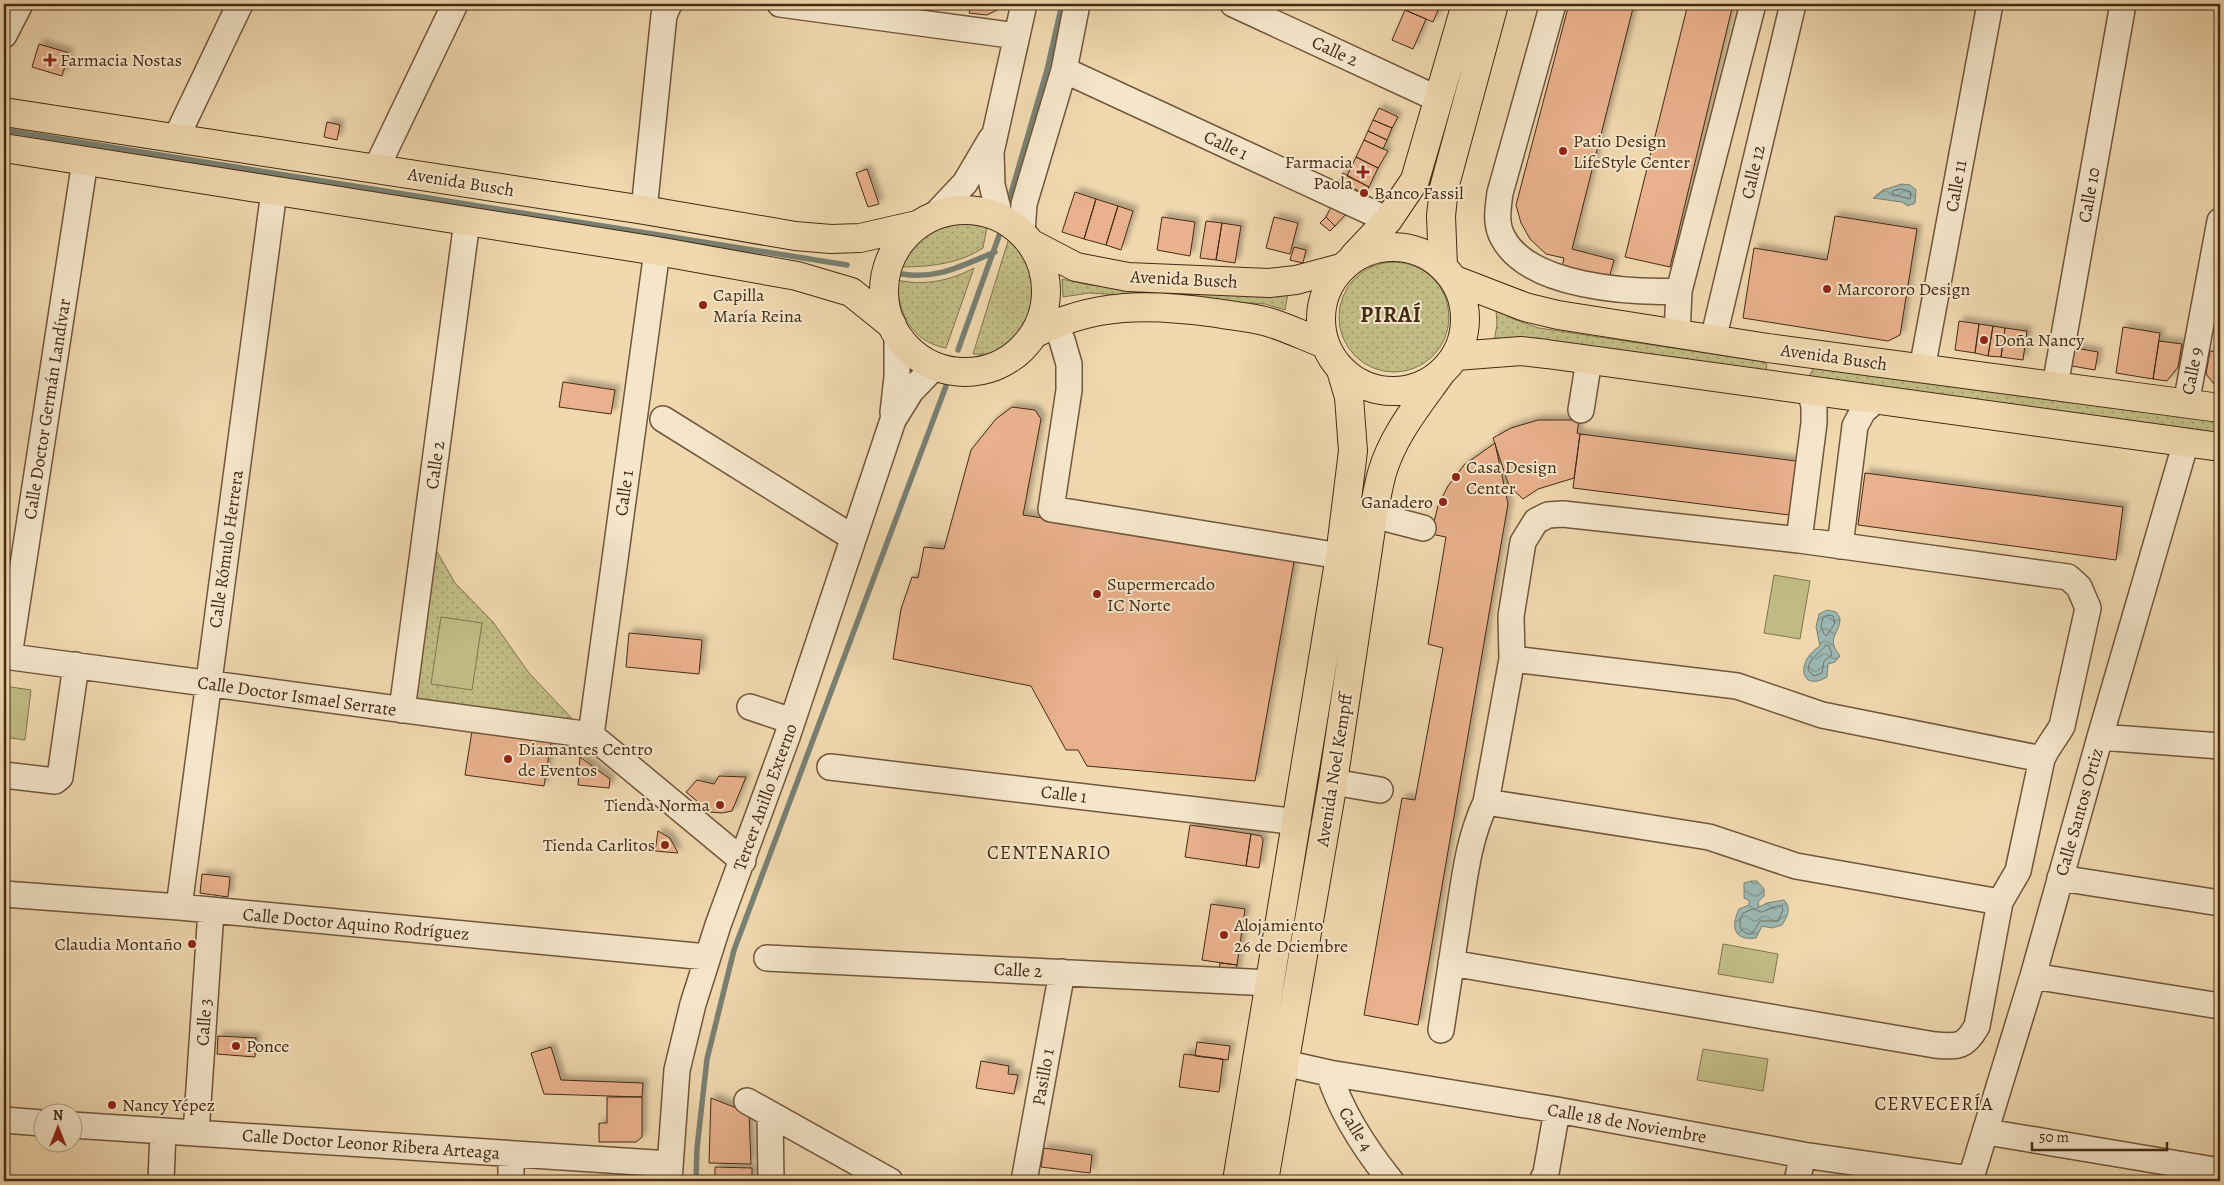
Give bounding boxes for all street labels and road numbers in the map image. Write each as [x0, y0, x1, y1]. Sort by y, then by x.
street label: Calle 2 [1308, 30, 1363, 72]
street label: Calle 1 [1200, 124, 1252, 166]
street label: Calle 12 [1735, 142, 1771, 201]
street label: Calle 11 [1940, 158, 1972, 214]
street label: Avenida Busch [405, 162, 516, 202]
street label: Calle 10 [2072, 165, 2106, 225]
street label: Avenida Busch [1129, 264, 1239, 294]
street label: Calle Doctor Germán Landívar [18, 297, 76, 521]
street label: Avenida Busch [1778, 337, 1889, 376]
street label: Calle 9 [2176, 345, 2208, 397]
street label: Calle 2 [420, 439, 450, 491]
street label: Calle Rómulo Herrera [203, 468, 249, 629]
street label: Calle 1 [609, 468, 639, 518]
street label: Calle Doctor Ismael Serrate [196, 670, 398, 722]
street label: Avenida Noel Kempff [1310, 689, 1358, 849]
street label: Tercer Anillo Externo [727, 720, 803, 874]
street label: Calle Santos Ortiz [2049, 745, 2109, 879]
street label: Calle 1 [1040, 779, 1088, 809]
street label: Calle Doctor Aquino Rodríguez [242, 902, 470, 946]
street label: Calle 2 [993, 957, 1043, 983]
street label: Calle 3 [190, 997, 218, 1047]
street label: Pasillo 1 [1026, 1046, 1060, 1108]
street label: Calle 18 de Noviembre [1546, 1097, 1708, 1149]
street label: Calle 4 [1333, 1102, 1379, 1156]
street label: Calle Doctor Leonor Ribera Arteaga [241, 1123, 501, 1165]

